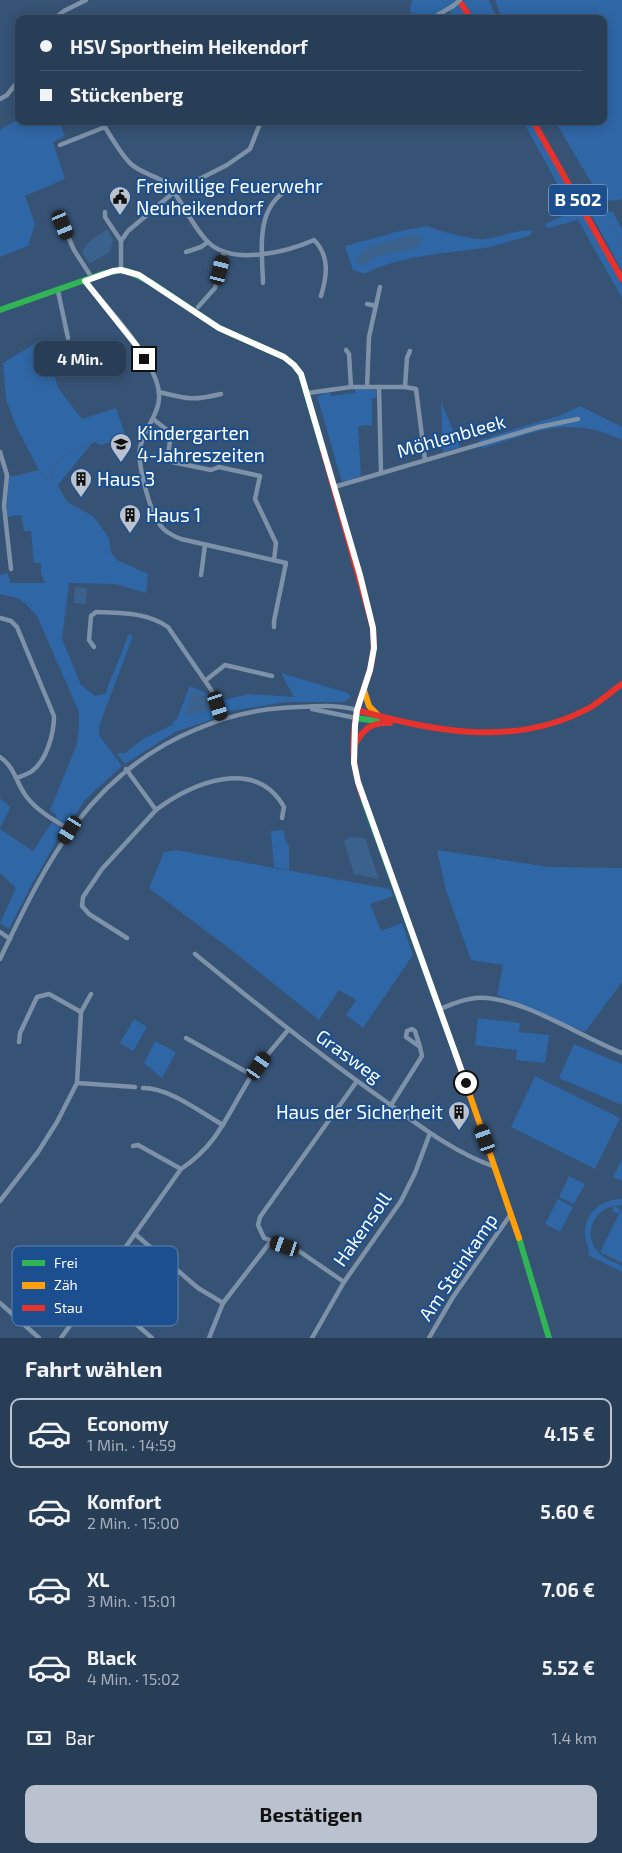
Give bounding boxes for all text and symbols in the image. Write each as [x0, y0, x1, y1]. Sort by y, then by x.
text: HSV Sportheim Heikendorf [70, 35, 308, 58]
text: Stückenberg [70, 83, 183, 106]
place label: Freiwillige Feuerwehr Neuheikendorf [136, 174, 323, 219]
road number: B 502 [549, 184, 607, 216]
public building icon: Freiwillige Feuerwehr Neuheikendorf [108, 185, 132, 216]
car [50, 208, 75, 242]
car [209, 254, 230, 286]
callout: 4 Min. [34, 342, 126, 376]
route end [133, 348, 155, 370]
text: 4 Min. [57, 349, 103, 368]
street label: Möhlenbleek [394, 409, 508, 462]
place label: Kindergarten 4-Jahreszeiten [137, 421, 265, 466]
school or university icon: Kindergarten 4-Jahreszeiten [109, 432, 133, 463]
building icon: Haus 3 [69, 467, 93, 498]
place label: Haus 3 [97, 467, 155, 490]
building icon: Haus 1 [118, 503, 142, 534]
place label: Haus 1 [146, 503, 201, 526]
car [206, 689, 229, 723]
car [55, 813, 84, 847]
street label: Grasweg [312, 1024, 387, 1087]
car [244, 1049, 273, 1083]
route start [455, 1072, 477, 1094]
place label: Haus der Sicherheit [276, 1100, 443, 1123]
building icon: Haus der Sicherheit [447, 1100, 471, 1131]
car [473, 1122, 496, 1156]
street label: Hakensoll [328, 1187, 396, 1270]
street label: Am Steinkamp [413, 1209, 502, 1325]
car [268, 1234, 301, 1258]
legend [12, 1246, 178, 1326]
text: Frei [54, 1254, 78, 1271]
text: Zäh [54, 1276, 78, 1293]
text: Stau [54, 1299, 83, 1316]
text: Fahrt wählen [25, 1355, 163, 1381]
icon: car [27, 1411, 72, 1456]
text: Economy [87, 1412, 169, 1435]
text: 4.15 € [544, 1422, 595, 1445]
text: 1 Min. · 14:59 [87, 1435, 177, 1454]
icon: car [27, 1489, 72, 1534]
text: Komfort [87, 1490, 161, 1513]
text: 5.60 € [540, 1500, 595, 1523]
text: 2 Min. · 15:00 [87, 1513, 179, 1532]
icon: car [27, 1567, 72, 1612]
text: XL [87, 1568, 109, 1591]
text: 7.06 € [542, 1578, 595, 1601]
text: 3 Min. · 15:01 [87, 1591, 176, 1610]
icon: car [27, 1645, 72, 1690]
text: Black [87, 1646, 137, 1669]
text: 5.52 € [542, 1656, 595, 1679]
text: 4 Min. · 15:02 [87, 1669, 180, 1688]
icon: cash [25, 1724, 53, 1752]
text: Bar [65, 1726, 95, 1749]
text: 1.4 km [552, 1728, 597, 1747]
button: Bestätigen [25, 1785, 597, 1843]

